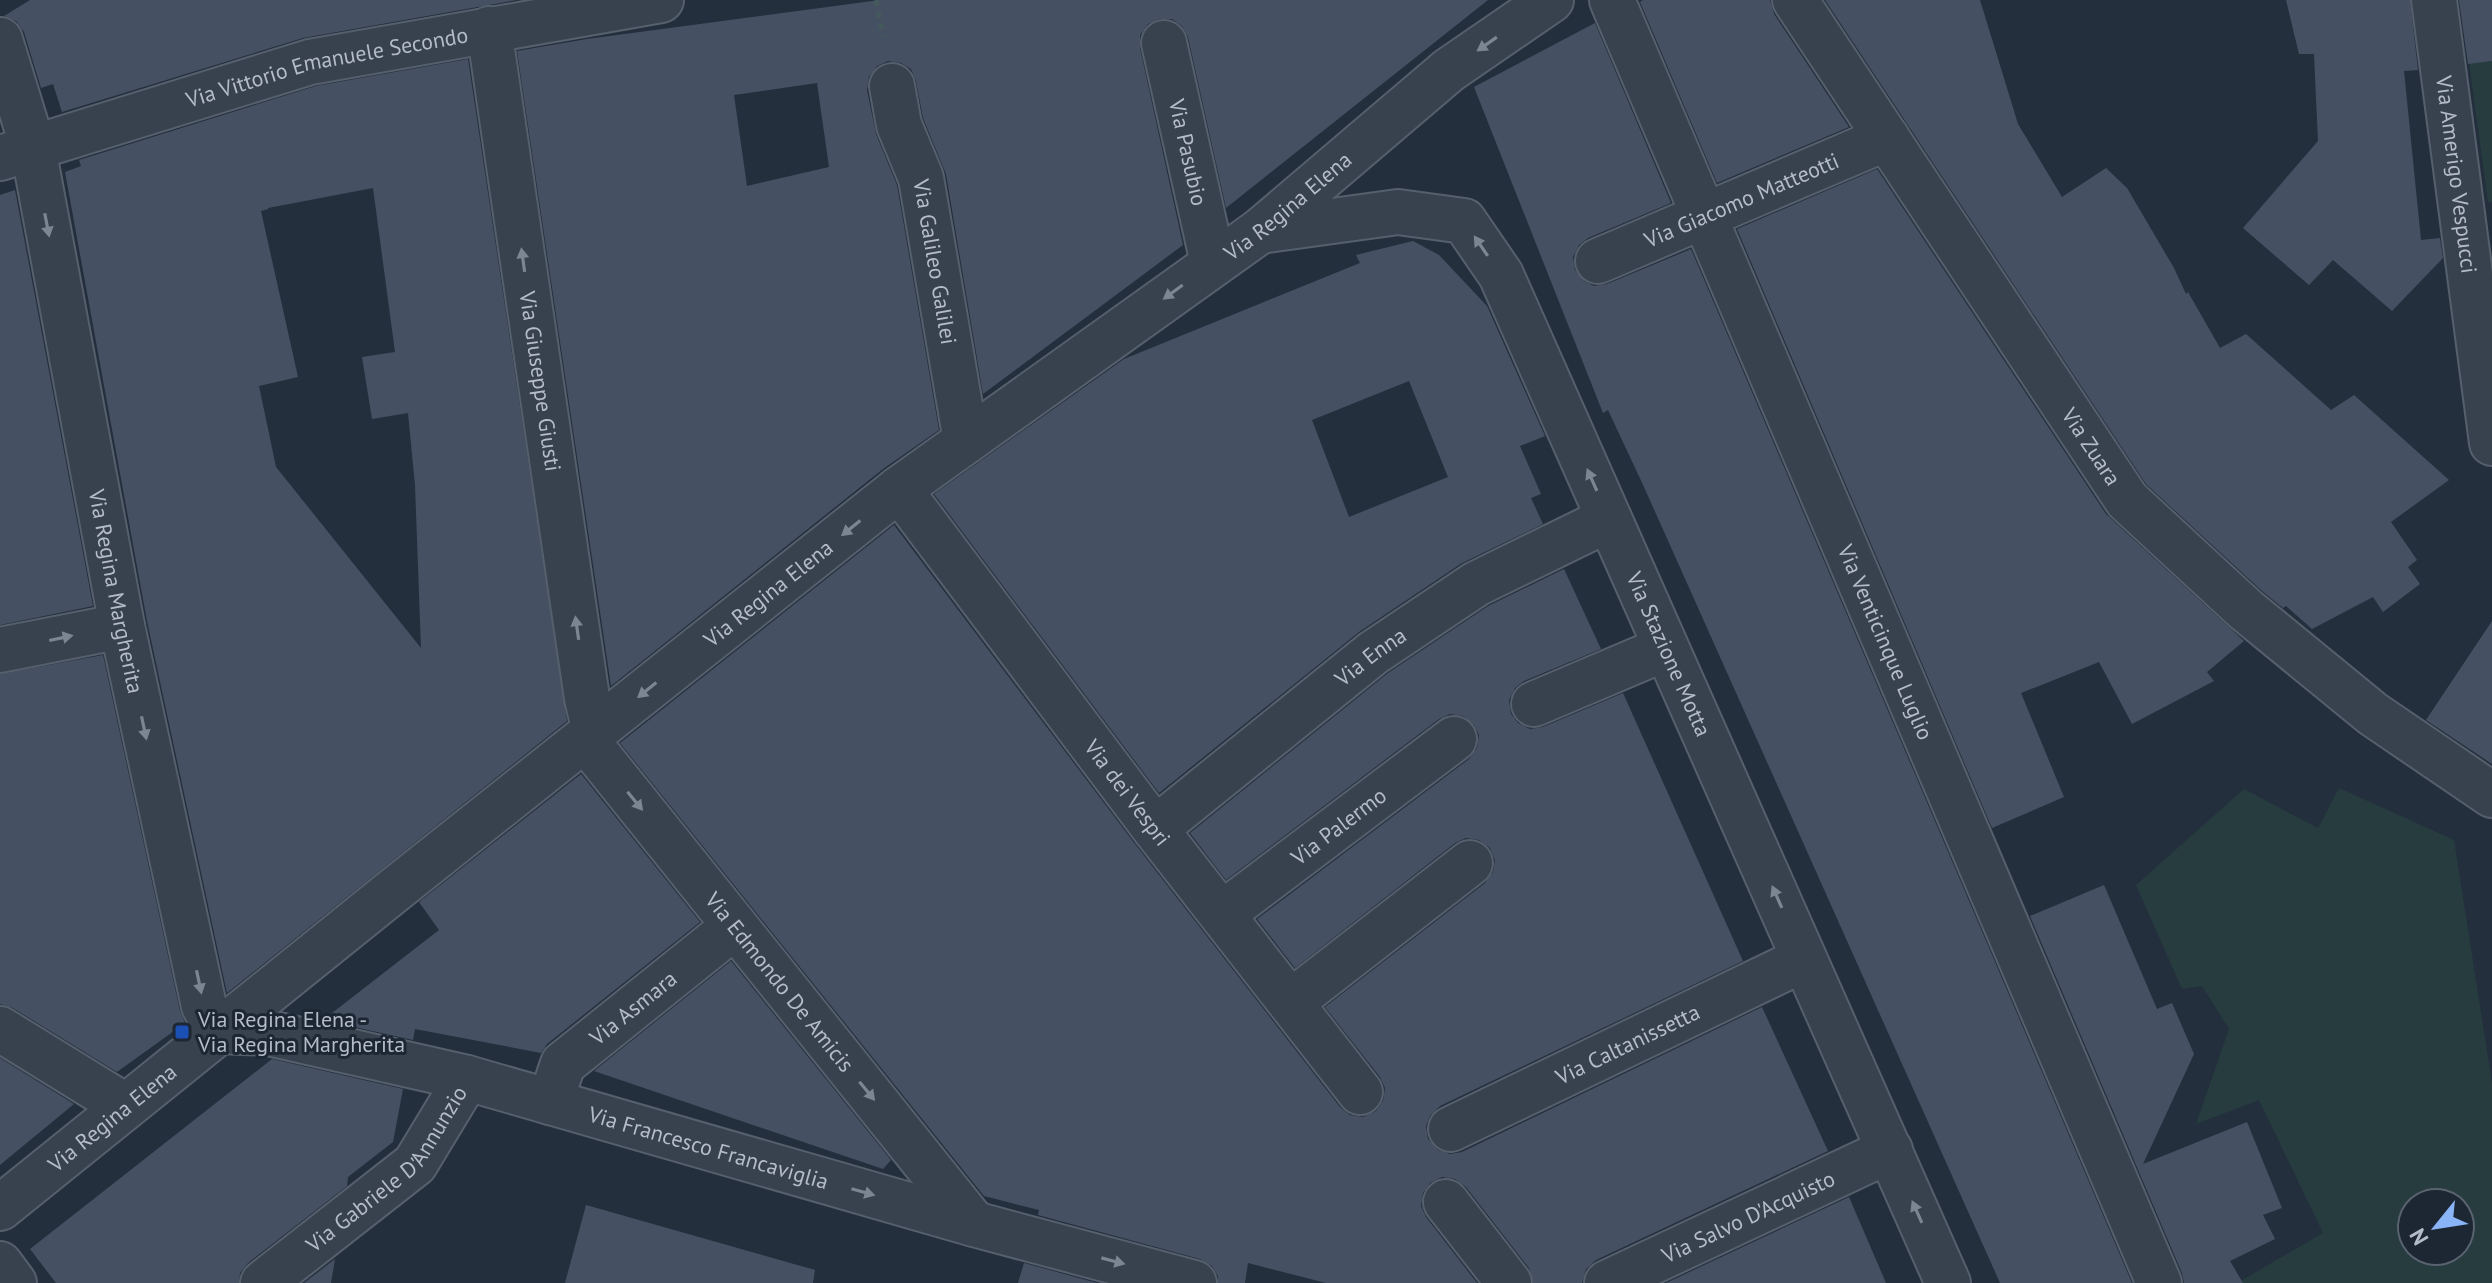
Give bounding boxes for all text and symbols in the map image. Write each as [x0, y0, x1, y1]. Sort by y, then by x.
street label: Via Vittorio Emanuele Secondo [182, 20, 470, 114]
one-way arrow [1476, 36, 1497, 51]
street label: Via Amerigo Vespucci [2430, 73, 2484, 275]
street label: Via Pasubio [1163, 95, 1214, 208]
street label: Via Regina Elena [1217, 145, 1357, 267]
street label: Via Giacomo Matteotti [1639, 146, 1843, 254]
street label: Via Galileo Galilei [907, 176, 963, 347]
one-way arrow [41, 213, 53, 238]
one-way arrow [1474, 235, 1489, 257]
one-way arrow [516, 247, 529, 272]
one-way arrow [1163, 283, 1183, 299]
street label: Via Giuseppe Giusti [513, 288, 568, 473]
street label: Via Zuara [2055, 402, 2127, 491]
one-way arrow [1585, 469, 1599, 492]
street label: Via Regina Margherita [83, 486, 150, 696]
one-way arrow [841, 519, 861, 536]
street label: Via Regina Elena [697, 533, 838, 653]
street label: Via Venticinque Luglio [1831, 539, 1940, 744]
street label: Via Stazione Motta [1620, 567, 1718, 741]
one-way arrow [570, 615, 583, 640]
street label: Via Enna [1328, 621, 1411, 693]
one-way arrow [49, 631, 74, 643]
one-way arrow [637, 682, 657, 698]
one-way arrow [138, 715, 151, 740]
street label: Via dei Vespri [1078, 733, 1177, 851]
street label: Via Palermo [1284, 781, 1392, 872]
one-way arrow [626, 791, 643, 811]
street label: Via Edmondo De Amicis [699, 885, 860, 1077]
one-way arrow [1770, 886, 1783, 909]
street label: Via Asmara [583, 964, 682, 1052]
one-way arrow [193, 969, 206, 994]
street label: Via Caltanissetta [1550, 997, 1704, 1091]
place label: Via Regina Elena - Via Regina Margherita [197, 1005, 405, 1058]
marker: Via Regina Elena - Via Regina Margherita [173, 1023, 191, 1041]
street label: Via Regina Elena [41, 1057, 182, 1178]
street label: Via Gabriele D'Annunzio [299, 1081, 473, 1259]
one-way arrow [859, 1081, 875, 1101]
street label: Via Francesco Francaviglia [584, 1099, 832, 1195]
street label: Via Salvo D'Acquisto [1656, 1164, 1839, 1270]
one-way arrow [851, 1186, 875, 1199]
north arrow [2396, 1187, 2476, 1267]
one-way arrow [1910, 1200, 1923, 1223]
text: N [2403, 1224, 2434, 1250]
one-way arrow [1101, 1256, 1126, 1268]

